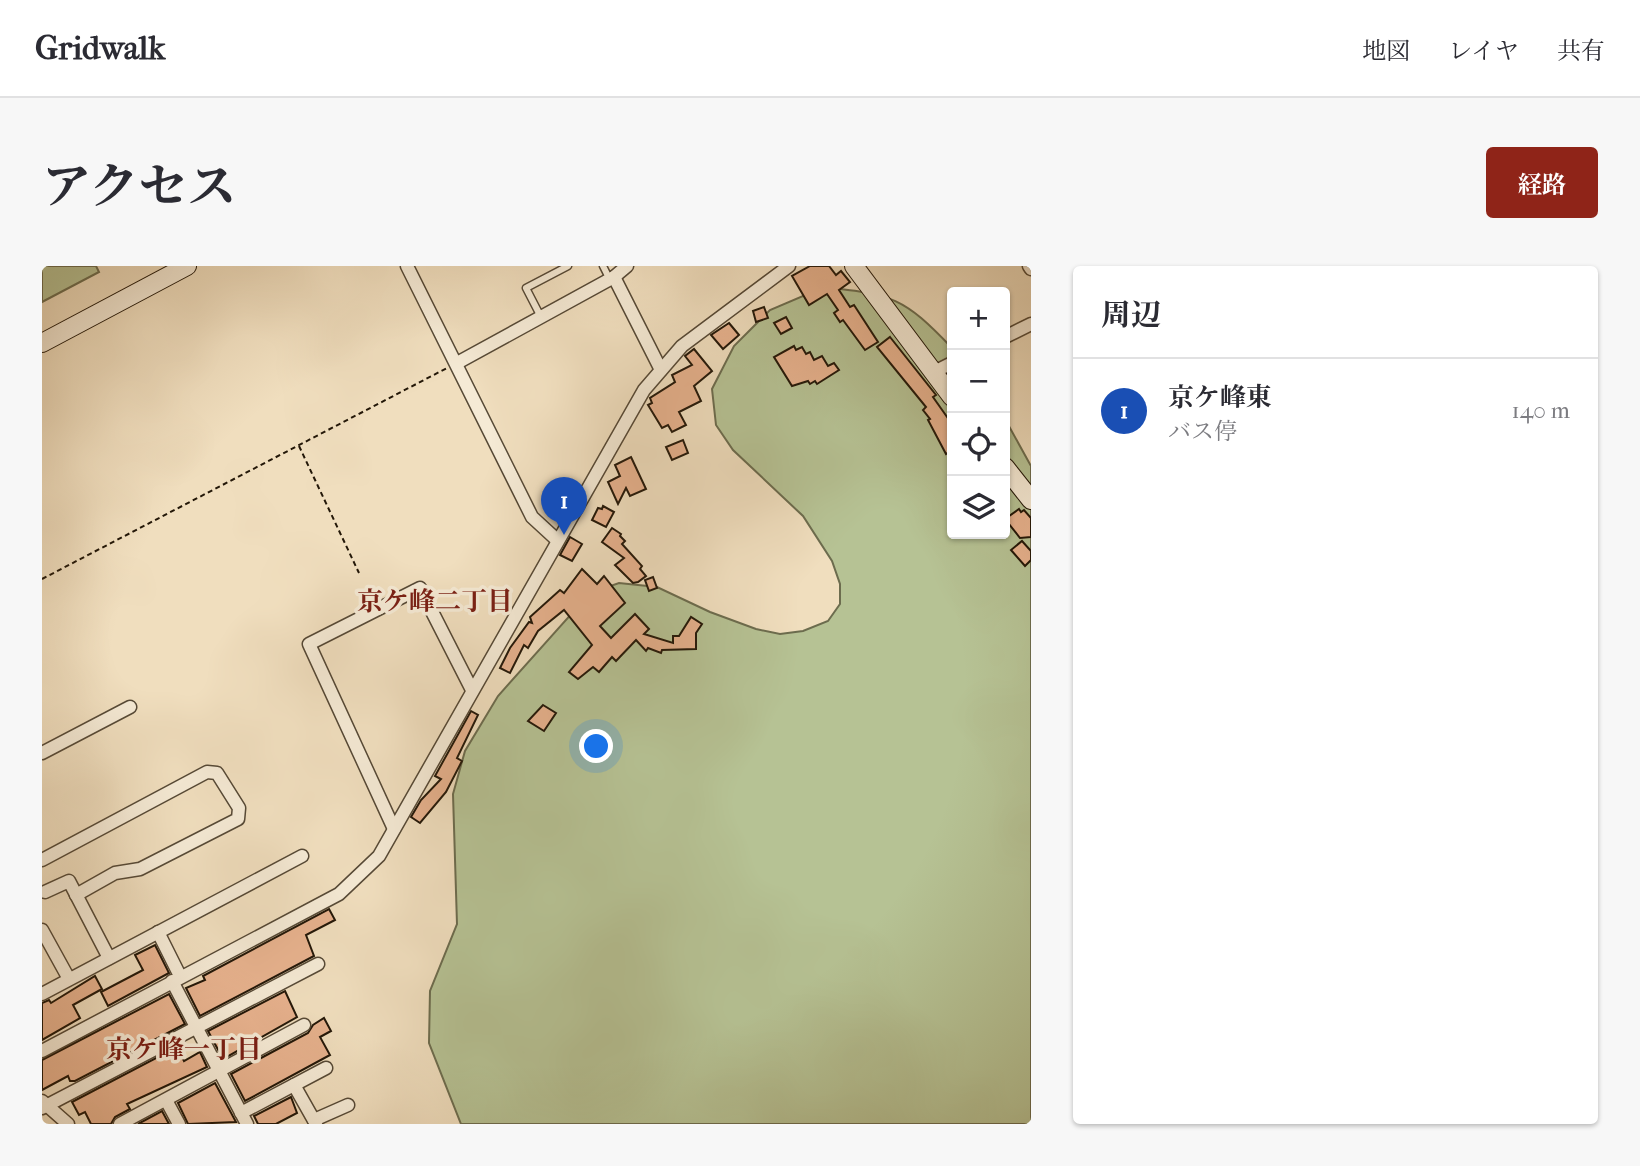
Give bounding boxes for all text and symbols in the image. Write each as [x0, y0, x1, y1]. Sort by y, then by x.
text: Gridwalk [35, 29, 165, 68]
text: 地図 [1362, 37, 1410, 65]
text: レイヤ [1448, 37, 1519, 65]
text: 共有 [1557, 37, 1605, 65]
button: 経路 [1486, 147, 1598, 218]
text: アクセス [42, 158, 237, 216]
map controls [947, 287, 1010, 539]
button: + [947, 287, 1010, 350]
text: 周辺 [1101, 298, 1161, 333]
button: − [947, 350, 1010, 413]
text: 京ケ峰東 [1168, 382, 1272, 413]
text: 1 [1120, 397, 1128, 424]
text: 140 m [1511, 397, 1570, 424]
button: locate [947, 413, 1010, 476]
text: バス停 [1168, 418, 1237, 445]
button: layers [947, 476, 1010, 539]
pin: 1 [541, 477, 587, 535]
district label: 京ケ峰二丁目 [357, 586, 513, 617]
your location [579, 729, 613, 763]
district label: 京ケ峰一丁目 [106, 1034, 262, 1065]

